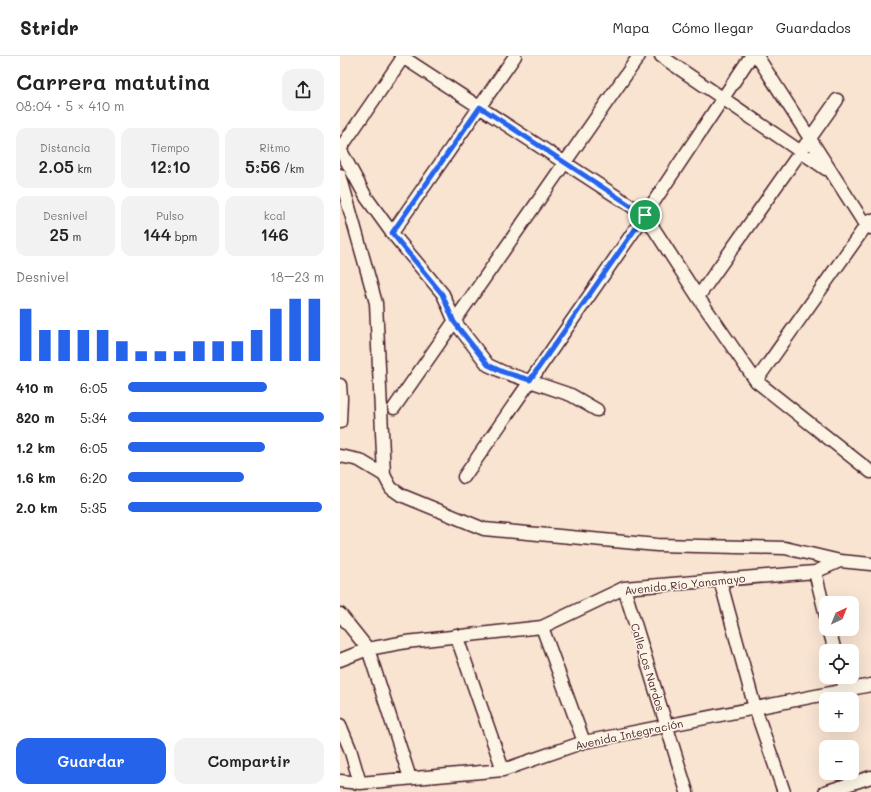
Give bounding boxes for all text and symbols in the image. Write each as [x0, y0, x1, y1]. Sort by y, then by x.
text: Stridr [20, 15, 79, 40]
text: Mapa [613, 18, 650, 37]
text: Cómo llegar [672, 18, 754, 37]
text: Guardados [776, 18, 851, 37]
text: Carrera matutina [16, 67, 210, 96]
button: share [282, 69, 324, 111]
text: 08:04 · 5 × 410 m [16, 97, 124, 114]
text: Distancia [40, 140, 91, 155]
text: Tiempo [151, 140, 189, 155]
text: Ritmo [259, 140, 290, 155]
text: 2.05 [39, 155, 74, 177]
text: 12:10 [150, 155, 190, 177]
text: 5:56 [245, 155, 280, 177]
text: km [74, 161, 92, 176]
text: /km [280, 161, 304, 176]
pin [628, 198, 662, 232]
icon: arrive [634, 204, 656, 226]
text: Desnivel [43, 208, 88, 223]
text: Pulso [156, 208, 184, 223]
text: kcal [264, 208, 286, 223]
text: 25 [49, 223, 69, 245]
text: 144 [143, 223, 171, 245]
text: 146 [260, 223, 289, 245]
text: m [69, 229, 81, 244]
text: bpm [171, 229, 197, 244]
text: Desnivel [16, 268, 69, 285]
text: 18–23 m [270, 268, 324, 285]
text: 410 m [16, 379, 53, 396]
text: 6:05 [80, 379, 107, 396]
text: 820 m [16, 409, 55, 426]
text: 5:34 [80, 409, 107, 426]
text: 1.2 km [16, 439, 55, 456]
text: 6:05 [80, 439, 107, 456]
text: 1.6 km [16, 469, 56, 486]
text: 6:20 [80, 469, 107, 486]
text: 2.0 km [16, 499, 58, 516]
text: 5:35 [80, 499, 107, 516]
street label: Avenida Río Yanamayo [624, 570, 747, 598]
north arrow [819, 596, 859, 636]
map controls [819, 596, 859, 780]
street label: Calle Los Nardos [628, 621, 668, 713]
button: locate [819, 644, 859, 684]
button: + [819, 692, 859, 732]
street label: Avenida Integración [574, 715, 684, 753]
button: Guardar [16, 738, 166, 784]
button: Compartir [174, 738, 324, 784]
button: − [819, 740, 859, 780]

